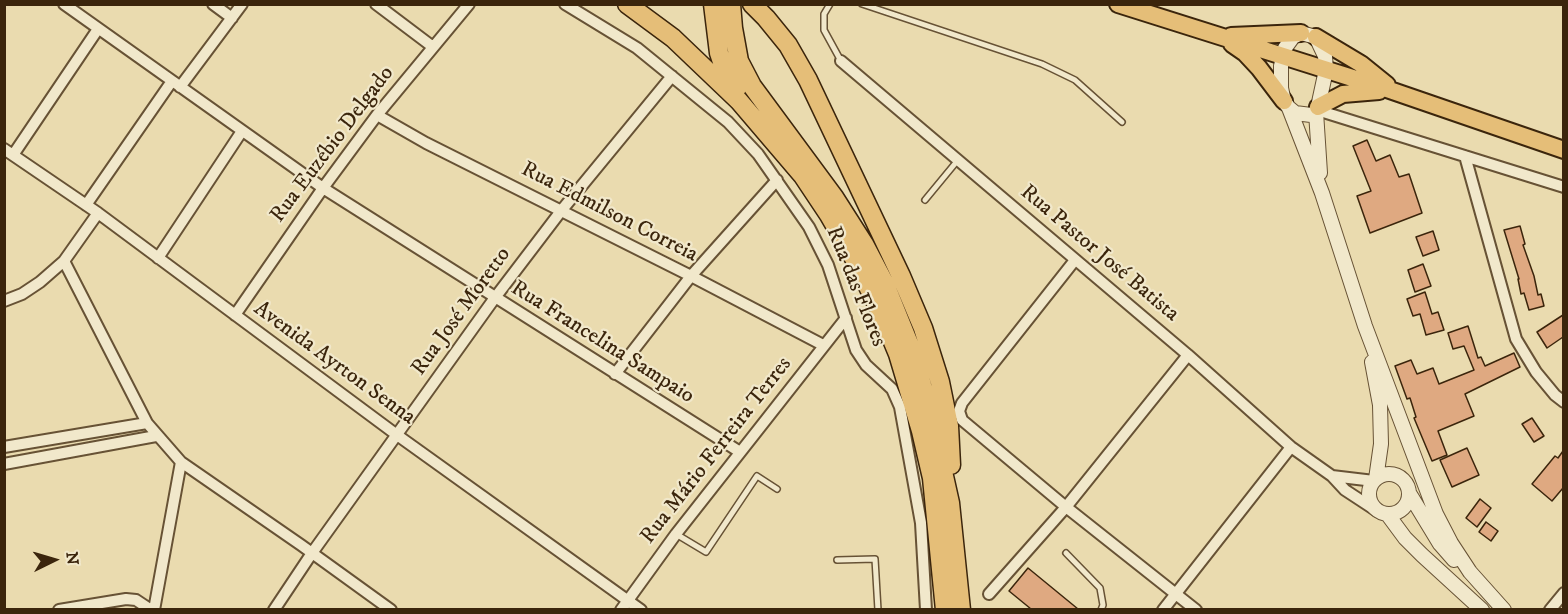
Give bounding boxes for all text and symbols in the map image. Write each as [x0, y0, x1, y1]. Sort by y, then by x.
street label: Rua Euzébio Delgado [265, 61, 401, 229]
street label: Rua Edmilson Correia [516, 157, 702, 269]
street label: Rua Pastor José Batista [1014, 180, 1184, 328]
street label: Rua das Flores [819, 223, 891, 351]
street label: Rua José Moretto [407, 243, 517, 381]
street label: Rua Francelina Sampaio [505, 276, 699, 410]
street label: Avenida Ayrton Senna [248, 296, 420, 432]
street label: Rua Mário Ferreira Terres [636, 352, 798, 550]
north arrow [24, 530, 84, 590]
text: N [61, 551, 82, 566]

